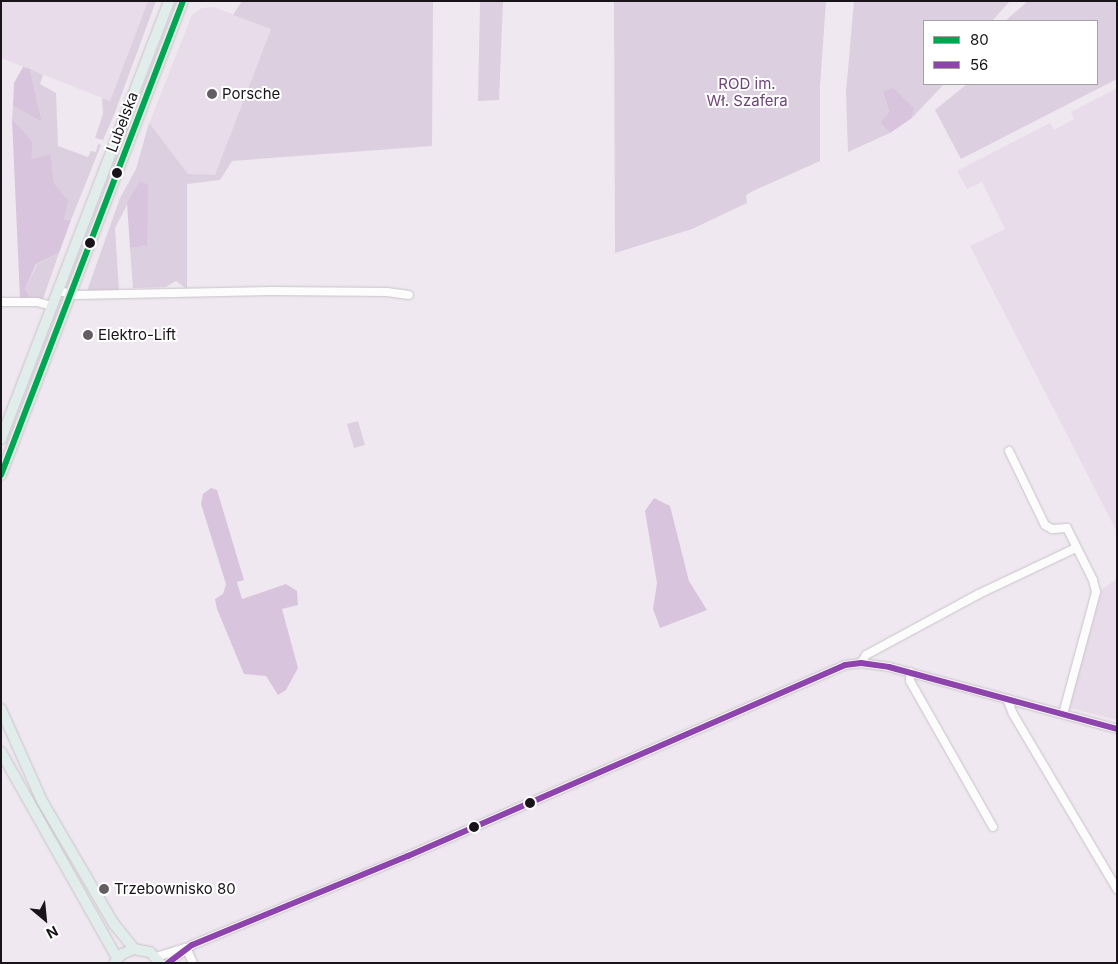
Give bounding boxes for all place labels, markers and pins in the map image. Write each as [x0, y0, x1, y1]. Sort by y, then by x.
place label: Porsche [222, 85, 280, 103]
marker: Porsche [206, 88, 218, 100]
unlabelled marker [112, 168, 122, 178]
unlabelled marker [85, 238, 95, 248]
place label: Elektro-Lift [98, 326, 176, 344]
marker: Elektro-Lift [82, 329, 94, 341]
unlabelled marker [525, 798, 535, 808]
unlabelled marker [469, 822, 479, 832]
place label: Trzebownisko 80 [114, 880, 236, 898]
marker: Trzebownisko 80 [98, 883, 110, 895]

